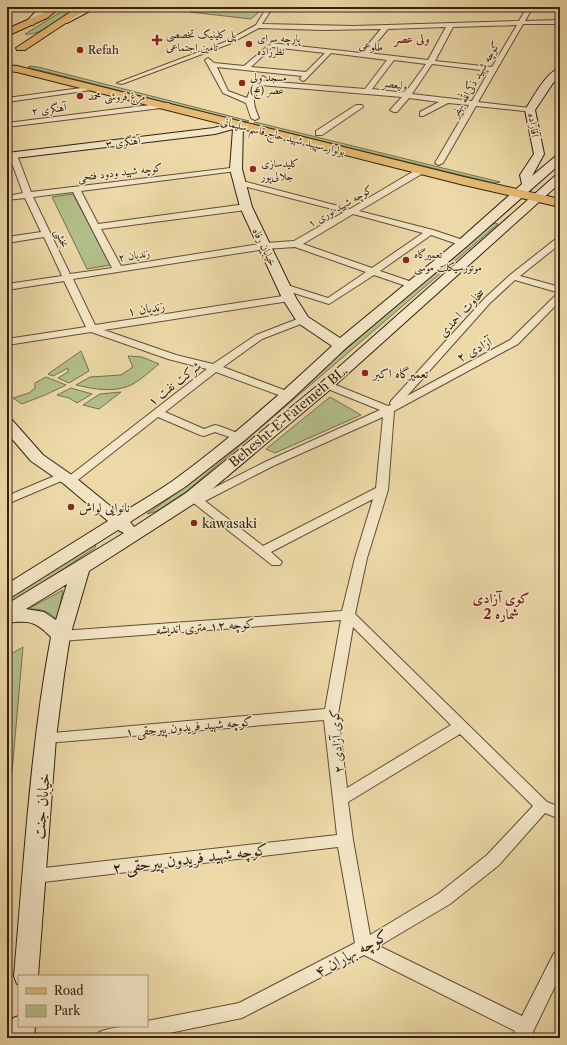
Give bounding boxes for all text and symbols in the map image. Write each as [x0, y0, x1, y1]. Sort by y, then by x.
place label: پلی‌کلینیک تخصصی تامین اجتماعی [166, 27, 237, 54]
place label: پارچه‌ سرای نظرزاده [257, 31, 301, 59]
district label: ولی عصر [393, 31, 430, 48]
marker: پلی‌کلینیک تخصصی تامین اجتماعی [151, 34, 163, 46]
street label: طلوعی [358, 38, 384, 54]
street label: کوچه شهید ذکی‌الله بهفر [445, 38, 503, 121]
marker: پارچه‌ سرای نظرزاده [244, 39, 254, 49]
place label: Refah [88, 43, 119, 57]
marker: Refah [75, 45, 85, 55]
place label: مسجد ولی عصر (عج) [250, 70, 287, 99]
street label: ولیعصر [381, 75, 408, 93]
marker: مسجد ولی عصر (عج) [237, 78, 247, 88]
place label: مرغ فروشی محمد [88, 89, 145, 106]
marker: مرغ فروشی محمد [75, 91, 85, 101]
street label: آهنگری ۲ [31, 100, 69, 118]
street label: آقازاده [525, 112, 543, 139]
street label: بولوار سپهبد شهید حاج قاسم سلیمانی [218, 114, 347, 162]
street label: آهنگری ۳ [105, 133, 143, 151]
place label: کلیدسازی جلالی‌پور [260, 156, 299, 184]
street label: کوچه شهید ودود فتحی [77, 160, 163, 186]
marker: کلیدسازی جلالی‌پور [248, 164, 258, 174]
street label: کوچه شهید نوری ۱ [305, 182, 375, 231]
street label: بخشی [51, 226, 73, 250]
street label: خیابان رفاه [250, 226, 280, 268]
street label: زندیان ۲ [117, 246, 151, 264]
place label: تعمیرگاه موتورسیکلت موسی [414, 247, 482, 275]
marker: تعمیرگاه موتورسیکلت موسی [401, 255, 411, 265]
street label: سخاوت احمدی [434, 284, 488, 340]
street label: زندیان ۱ [126, 297, 166, 320]
street label: آزادی ۲ [454, 333, 496, 366]
street label: شرکت نفت ۱ [144, 357, 204, 410]
street label: Behesht-E-Fatemeh BL. [226, 362, 350, 470]
place label: تعمیرگاه اکبر [371, 365, 429, 382]
marker: تعمیرگاه اکبر [360, 368, 370, 378]
place label: نانوایی لواش [79, 499, 130, 516]
marker: نانوایی لواش [66, 502, 76, 512]
place label: kawasaki [202, 515, 257, 531]
marker: kawasaki [189, 518, 199, 528]
district label: کوی آزادی شماره 2 [473, 589, 529, 623]
street label: کوچه ۱۲ متری اندیشه [155, 615, 255, 638]
street label: کوی آزادی ۲ [326, 708, 347, 774]
street label: کوچه شهید فریدون پیرحقی ۱ [125, 712, 253, 743]
street label: خیابان جنت [28, 772, 54, 840]
street label: کوچه شهید فریدون پیرحقی ۲ [111, 839, 269, 879]
street label: کوچه بهاران ۴ [311, 925, 392, 983]
legend [18, 975, 148, 1027]
text: Road [54, 983, 84, 998]
text: Park [54, 1003, 81, 1018]

